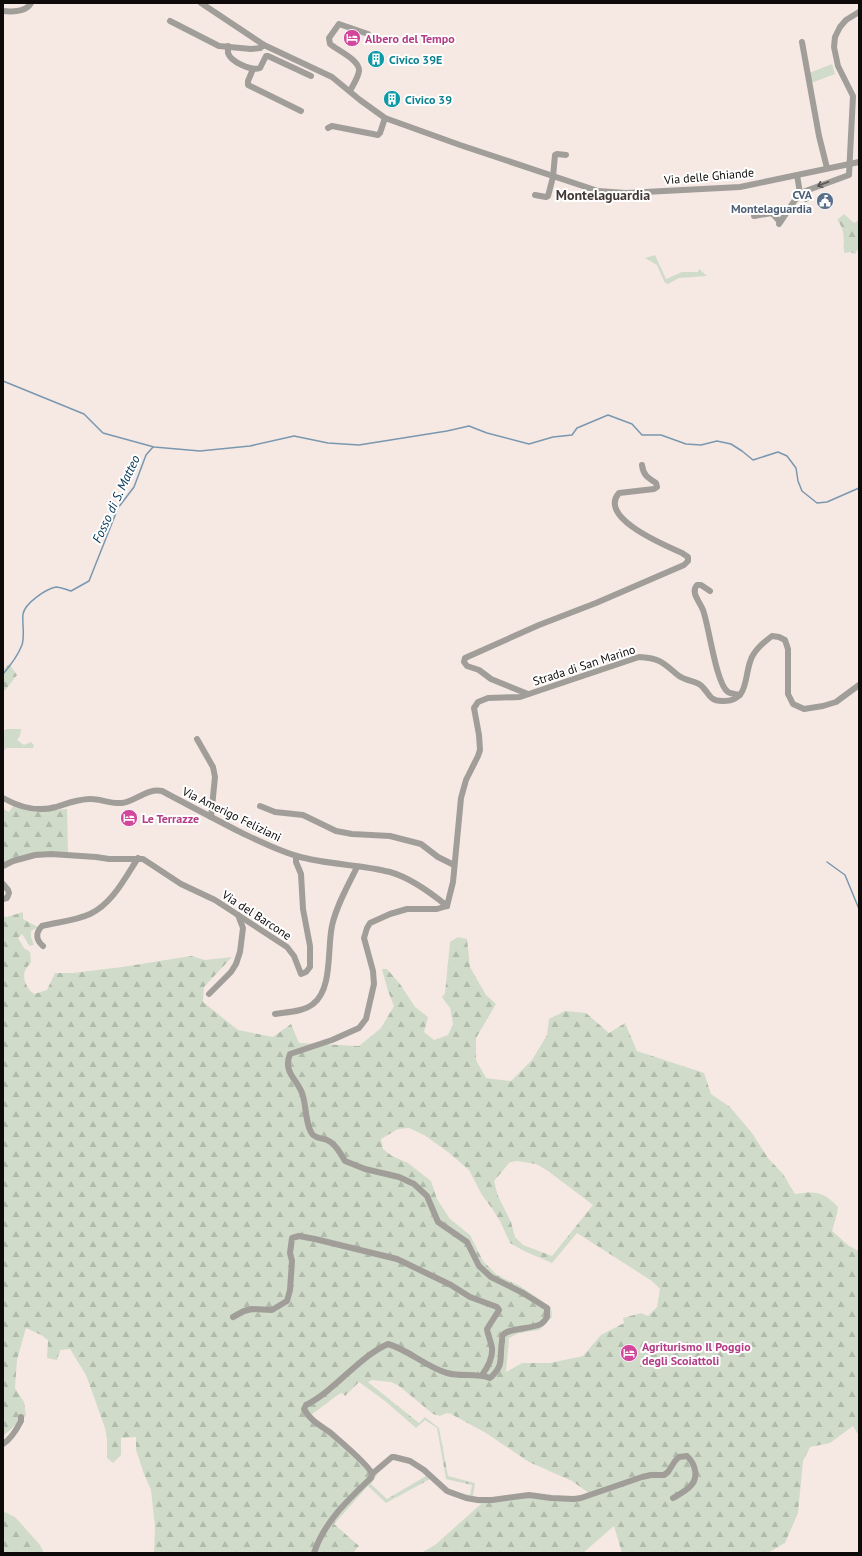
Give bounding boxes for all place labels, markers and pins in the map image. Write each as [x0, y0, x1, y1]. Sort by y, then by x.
hotel icon: Albero del Tempo [342, 28, 362, 48]
place label: Albero del Tempo [365, 31, 455, 46]
building icon: Civico 39E [366, 49, 386, 69]
place label: Civico 39E [389, 52, 442, 67]
building icon: Civico 39 [382, 89, 402, 109]
place label: Civico 39 [405, 92, 452, 107]
place label: CVA Montelaguardia [731, 187, 813, 216]
public building icon: CVA Montelaguardia [815, 191, 835, 211]
hotel icon: Le Terrazze [119, 808, 139, 828]
place label: Le Terrazze [142, 811, 199, 826]
place label: Agriturismo Il Poggio degli Scoiattoli [642, 1339, 751, 1368]
hotel icon: Agriturismo Il Poggio degli Scoiattoli [619, 1343, 639, 1363]

